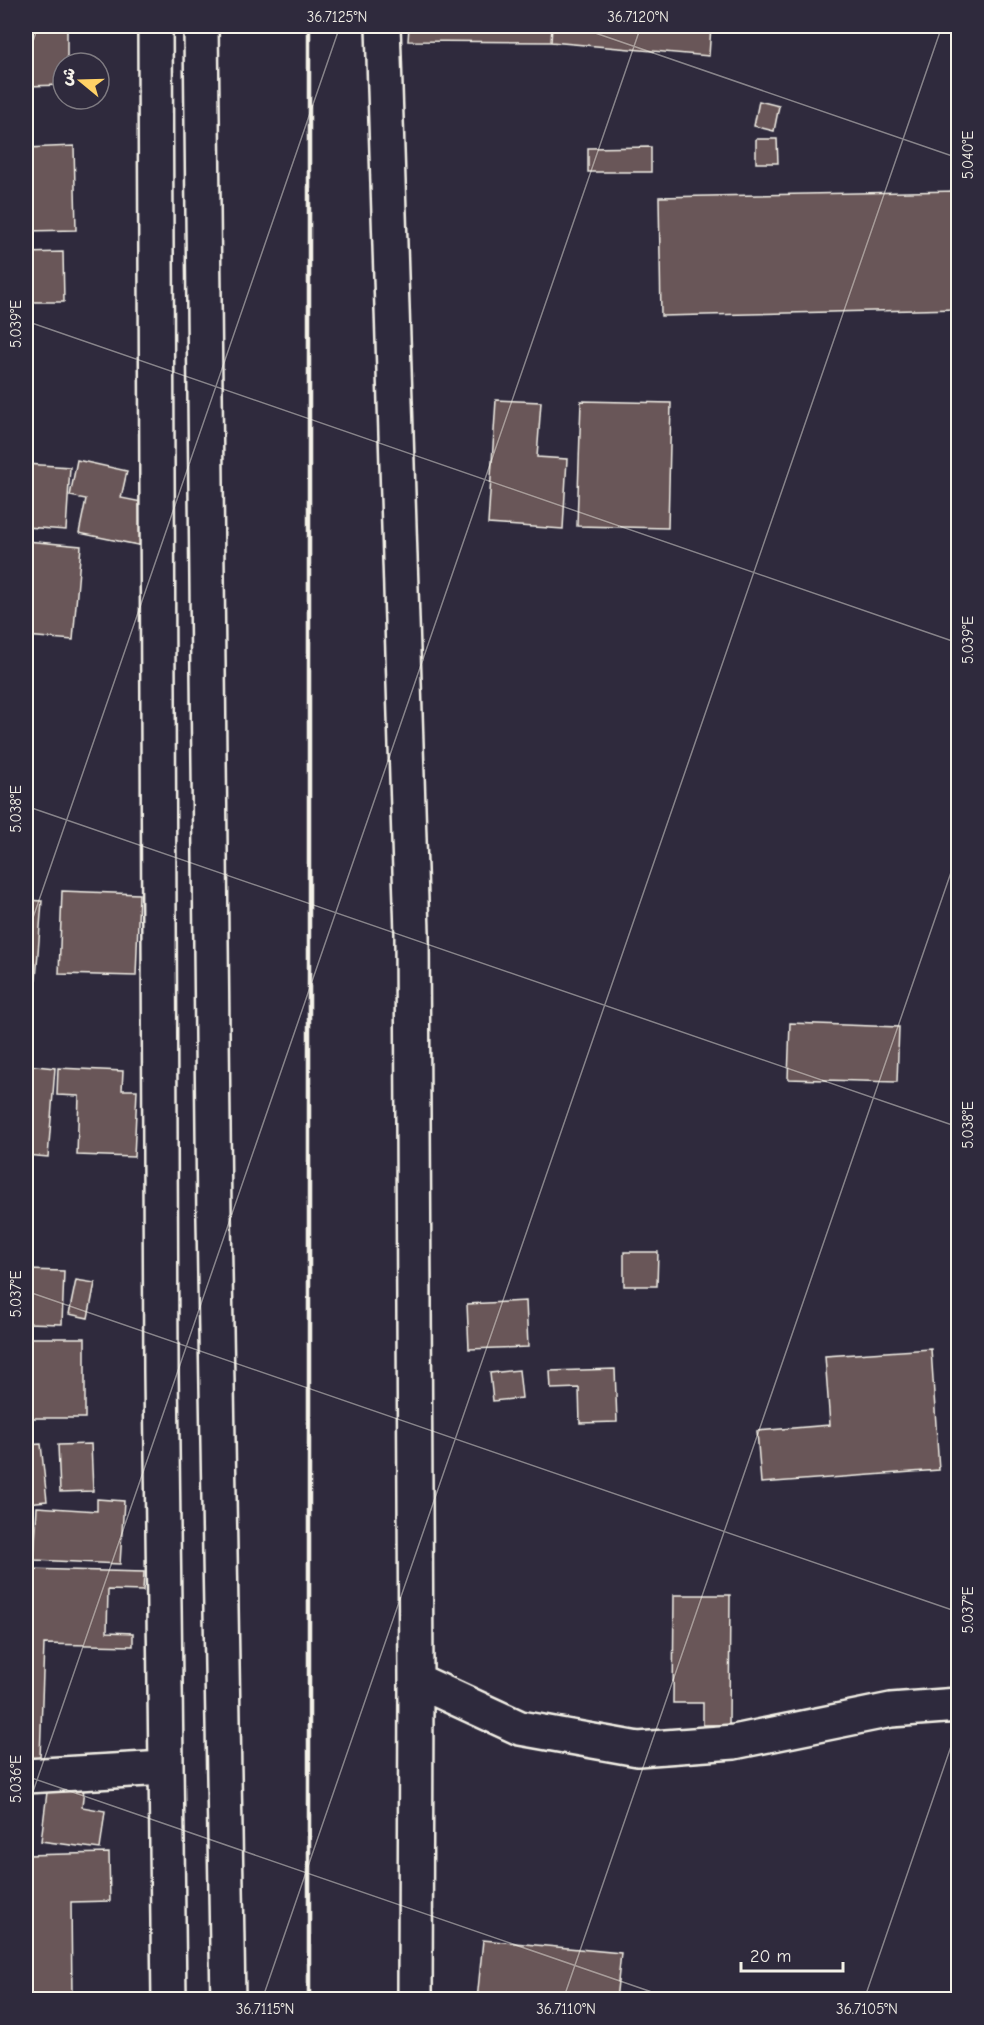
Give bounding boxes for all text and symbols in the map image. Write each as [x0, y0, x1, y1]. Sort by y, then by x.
text: 36.7125°N [307, 8, 367, 26]
text: 36.7120°N [607, 8, 669, 26]
north arrow [51, 51, 111, 111]
text: ش [56, 65, 79, 88]
text: 5.040°E [959, 131, 977, 179]
text: 5.039°E [7, 300, 25, 348]
text: 5.039°E [959, 616, 977, 664]
text: 5.038°E [7, 785, 25, 833]
text: 5.038°E [959, 1101, 977, 1149]
text: 5.037°E [7, 1271, 25, 1318]
text: 5.037°E [959, 1587, 977, 1634]
text: 5.036°E [7, 1755, 25, 1803]
scale bar [741, 1935, 843, 1973]
text: 20 m [750, 1946, 791, 1967]
text: 36.7115°N [236, 2000, 294, 2018]
text: 36.7110°N [536, 2000, 596, 2018]
text: 36.7105°N [836, 2000, 898, 2018]

